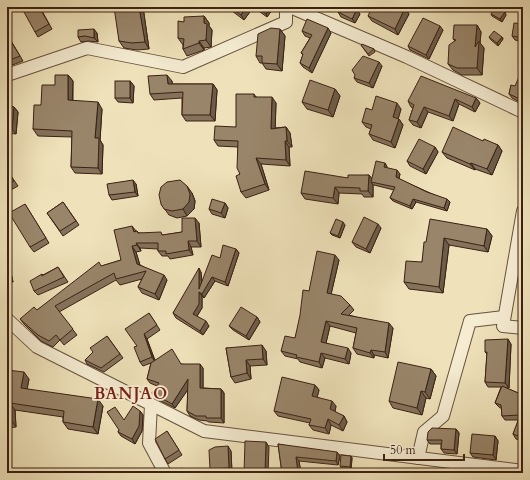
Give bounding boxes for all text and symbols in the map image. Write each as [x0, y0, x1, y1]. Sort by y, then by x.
district label: BANJAO [94, 383, 168, 405]
scale bar [384, 436, 464, 462]
text: 50 m [390, 442, 417, 458]

